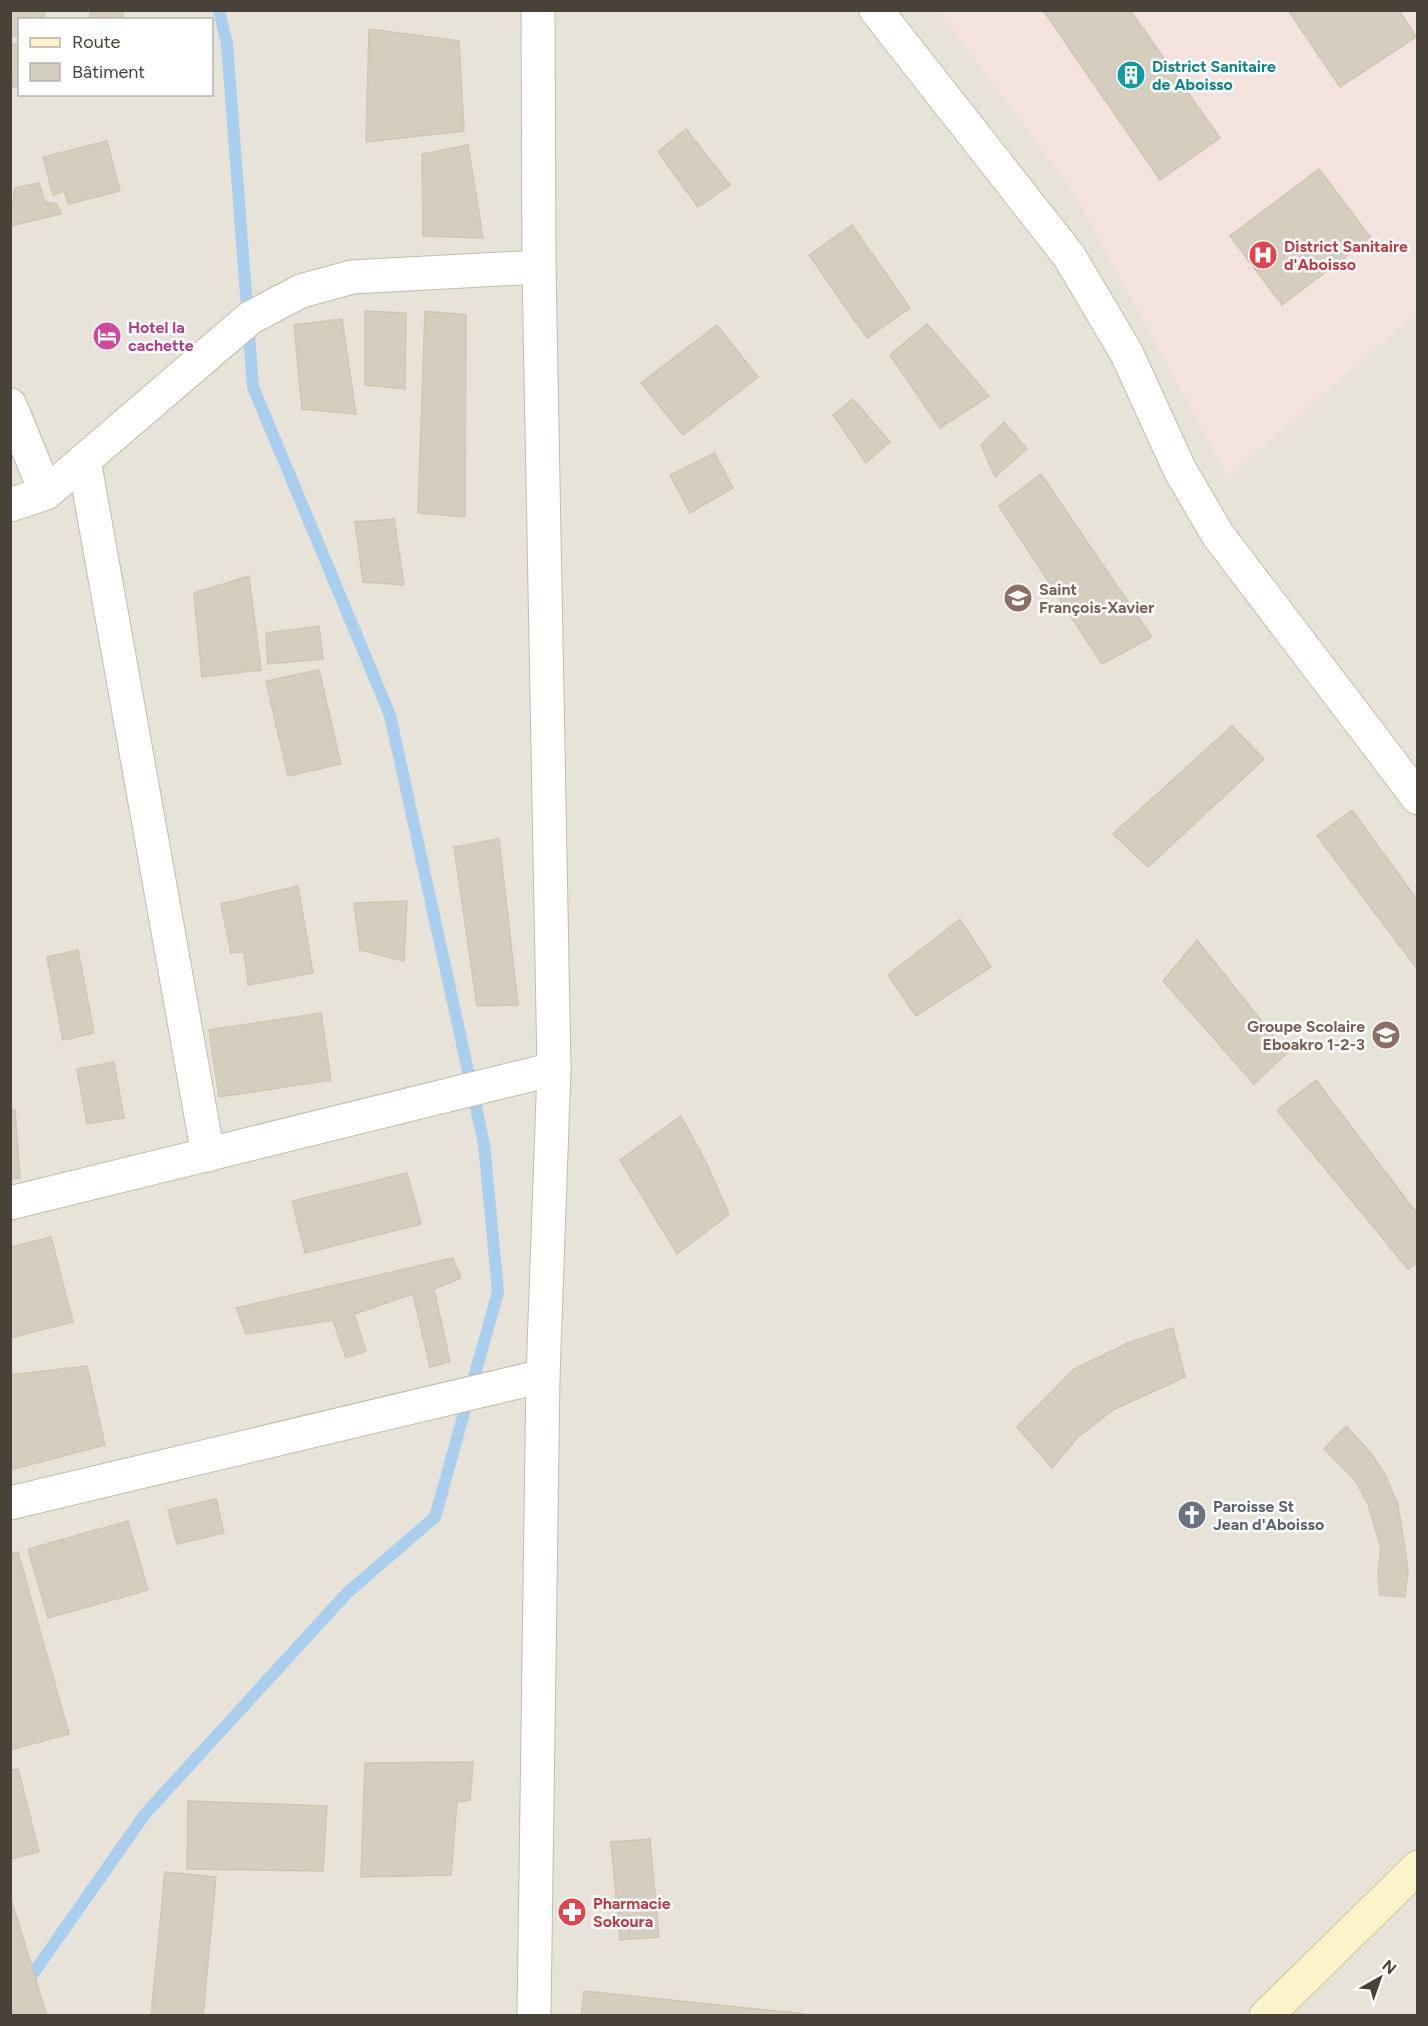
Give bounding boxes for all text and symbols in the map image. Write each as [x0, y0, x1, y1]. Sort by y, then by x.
legend [18, 18, 213, 96]
text: Route [72, 31, 121, 53]
place label: District Sanitaire de Aboisso [1152, 57, 1276, 94]
building icon: District Sanitaire de Aboisso [1115, 59, 1147, 91]
text: Bâtiment [72, 61, 145, 83]
place label: District Sanitaire d'Aboisso [1284, 237, 1408, 274]
hospital icon: District Sanitaire d'Aboisso [1247, 239, 1279, 271]
place label: Hotel la cachette [128, 318, 194, 355]
hotel icon: Hotel la cachette [91, 320, 123, 352]
place label: Saint François-Xavier [1039, 580, 1154, 617]
school or university icon: Saint François-Xavier [1002, 582, 1034, 614]
place label: Groupe Scolaire Eboakro 1-2-3 [1247, 1017, 1365, 1054]
school or university icon: Groupe Scolaire Eboakro 1-2-3 [1370, 1019, 1402, 1051]
place label: Paroisse St Jean d'Aboisso [1213, 1497, 1324, 1534]
church icon: Paroisse St Jean d'Aboisso [1176, 1499, 1208, 1531]
place label: Pharmacie Sokoura [593, 1894, 671, 1931]
pharmacy icon: Pharmacie Sokoura [556, 1896, 588, 1928]
north arrow [1350, 1948, 1410, 2008]
text: N [1378, 1956, 1400, 1978]

